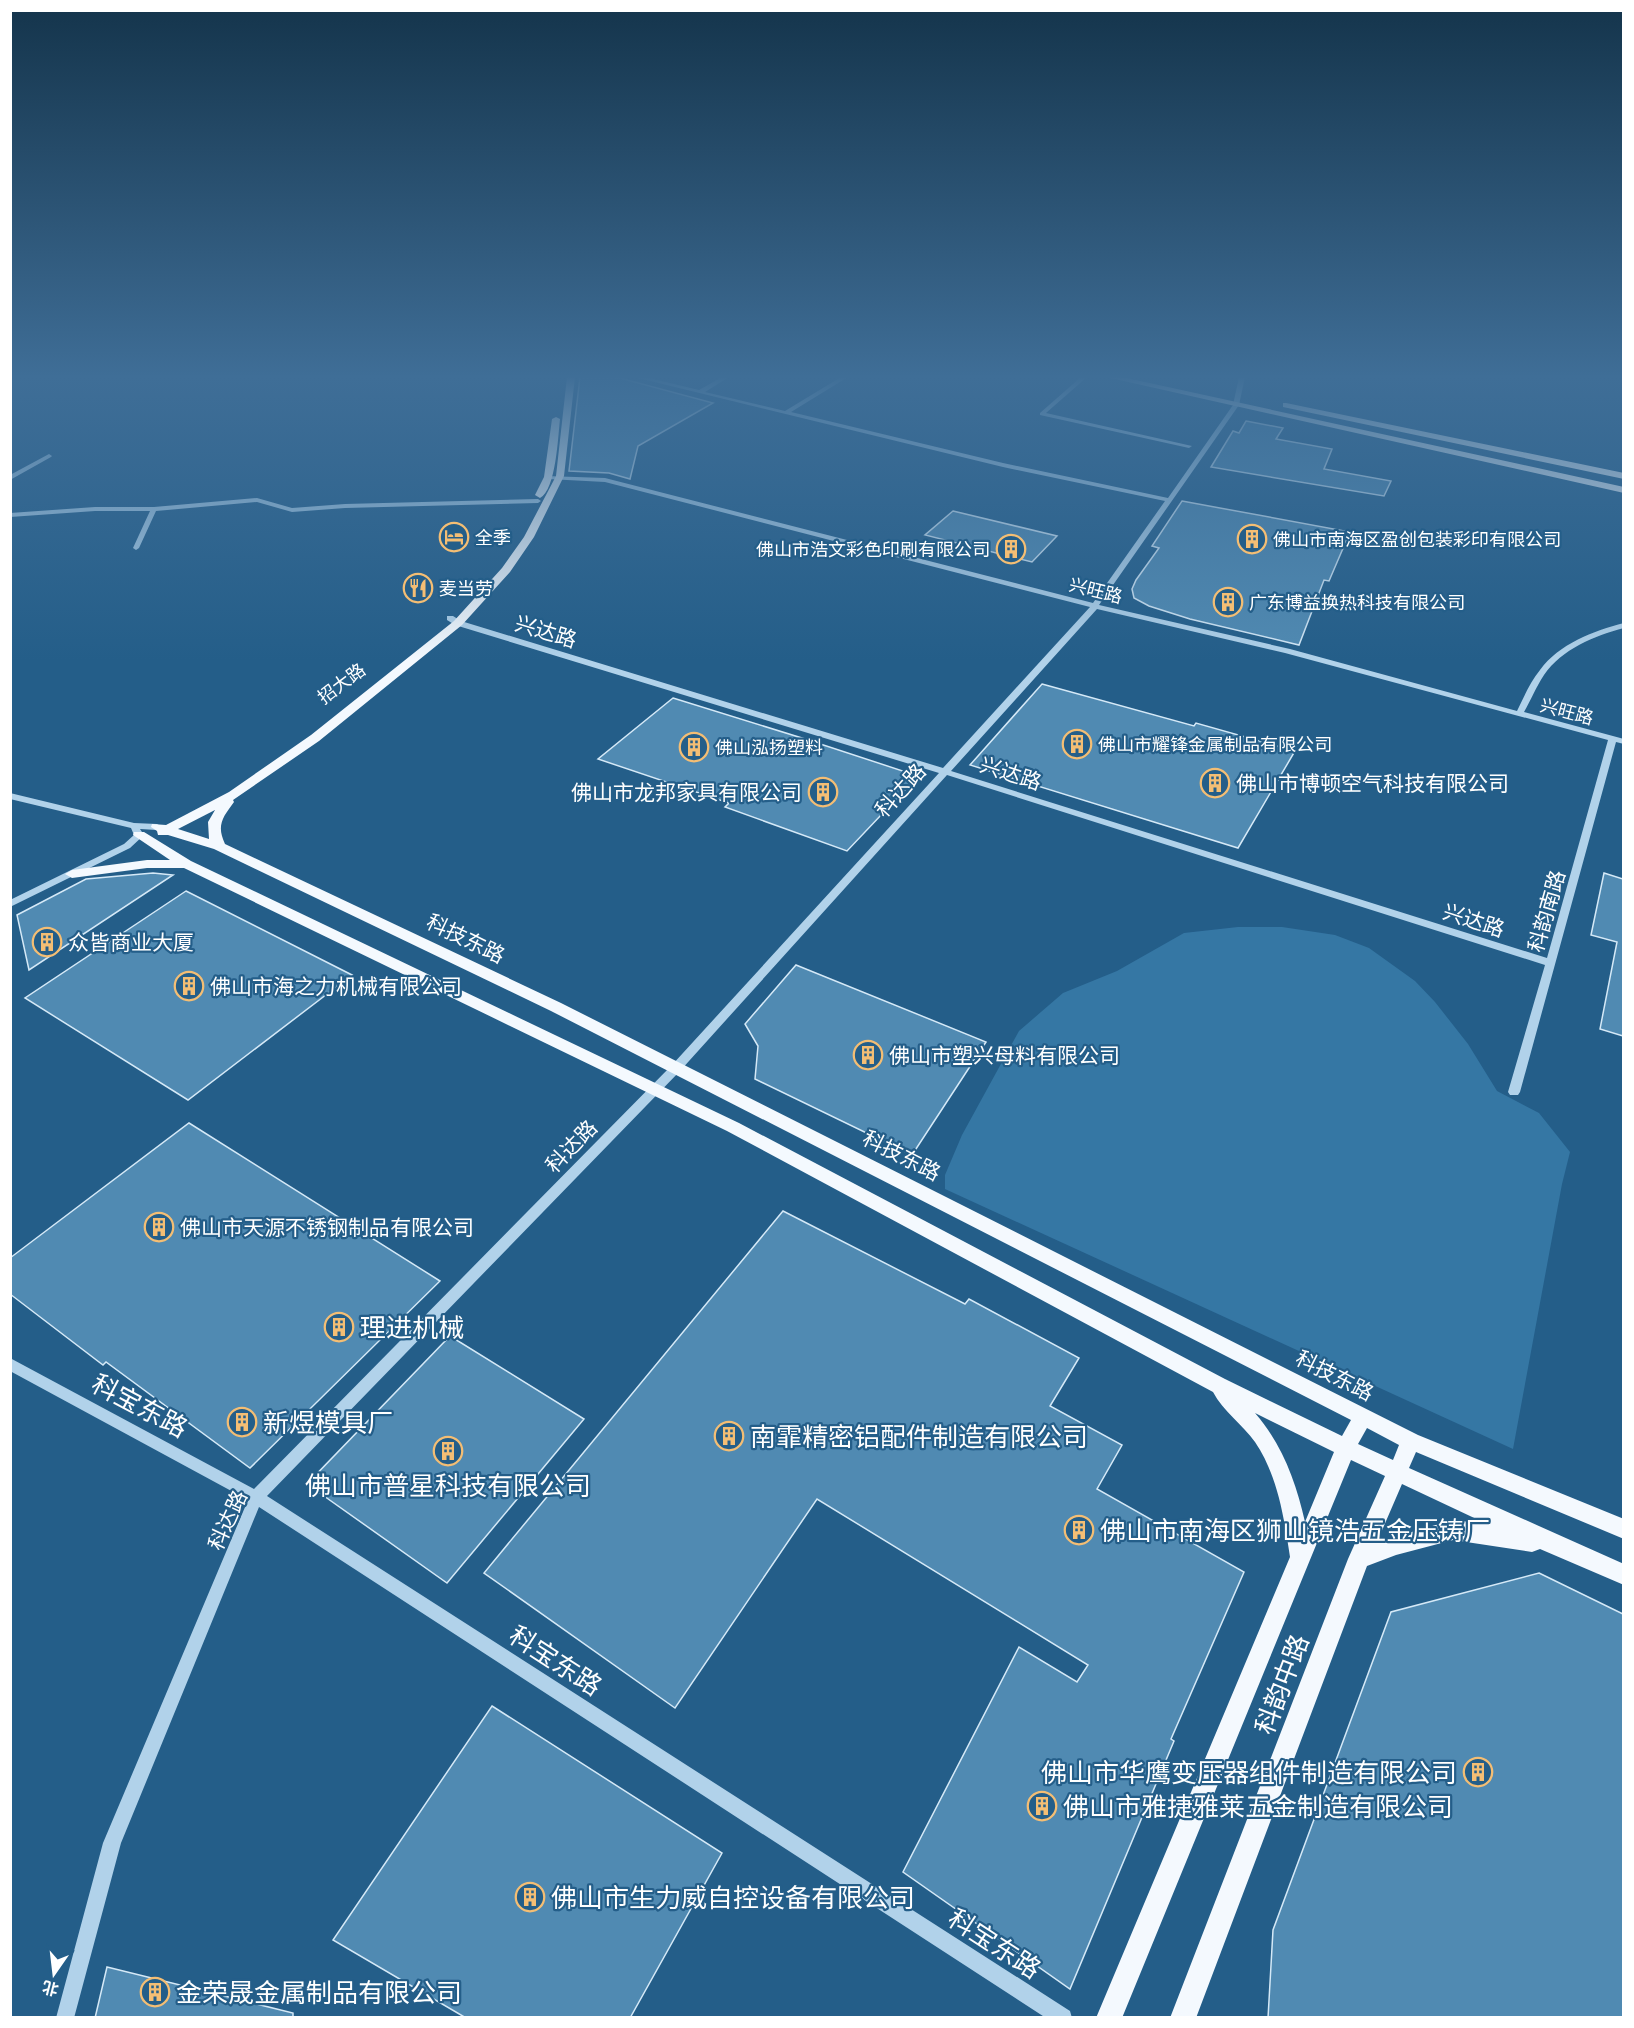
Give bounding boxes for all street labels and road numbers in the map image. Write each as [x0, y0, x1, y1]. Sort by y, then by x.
street label: 兴旺路 [1067, 572, 1125, 608]
street label: 兴达路 [512, 608, 580, 654]
street label: 招大路 [312, 657, 370, 709]
street label: 兴旺路 [1538, 692, 1596, 730]
street label: 兴达路 [977, 750, 1045, 796]
street label: 科达路 [869, 757, 931, 823]
street label: 科韵南路 [1521, 867, 1571, 955]
street label: 兴达路 [1440, 897, 1508, 943]
street label: 科技东路 [422, 907, 510, 969]
street label: 科达路 [539, 1114, 603, 1178]
street label: 科技东路 [858, 1123, 946, 1187]
street label: 科技东路 [1291, 1343, 1379, 1407]
street label: 科宝东路 [86, 1365, 194, 1445]
street label: 科达路 [201, 1486, 253, 1554]
street label: 科宝东路 [503, 1617, 609, 1703]
street label: 科韵中路 [1246, 1629, 1316, 1739]
street label: 科宝东路 [942, 1900, 1048, 1986]

